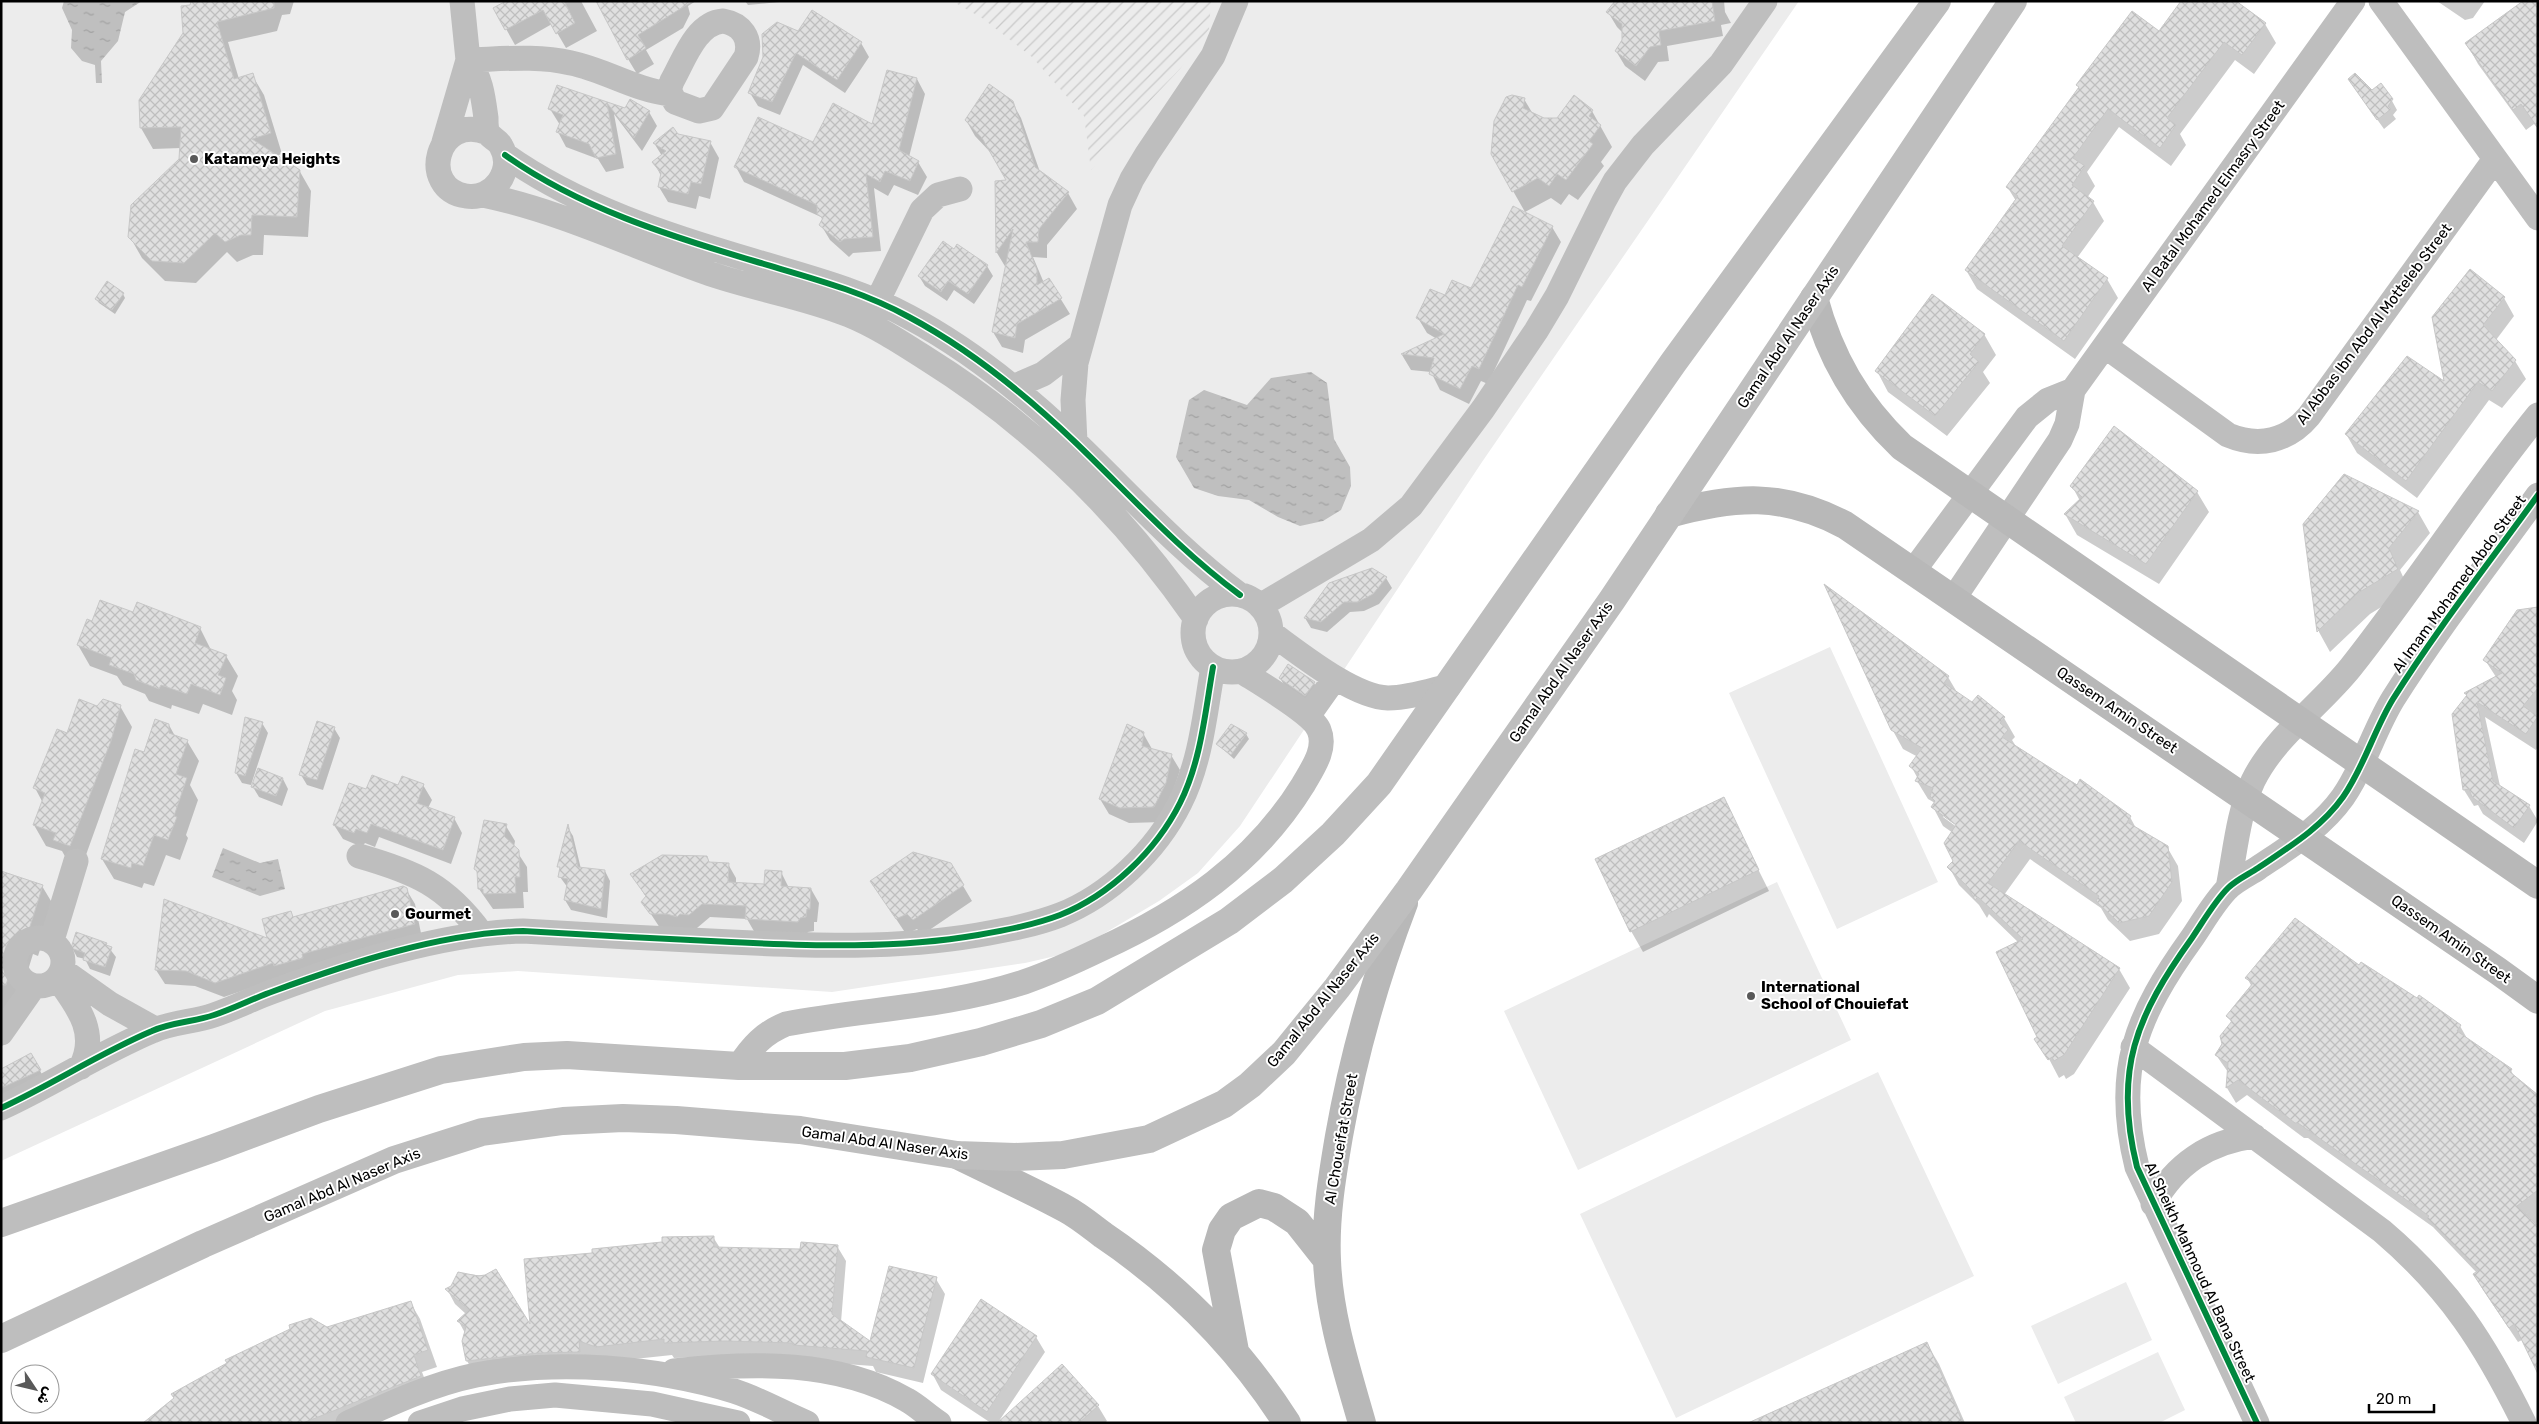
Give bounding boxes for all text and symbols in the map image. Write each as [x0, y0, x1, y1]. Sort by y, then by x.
street label: Al Batal Mohamed Elmasry Street [2138, 97, 2289, 295]
place label: Katameya Heights [204, 150, 340, 168]
marker: Katameya Heights [188, 153, 200, 165]
street label: Al Abbas Ibn Abd Al Motteleb Street [2292, 220, 2456, 428]
street label: Gamal Abd Al Naser Axis [1733, 262, 1843, 412]
street label: Al Imam Mohamed Abdo Street [2388, 491, 2530, 676]
street label: Gamal Abd Al Naser Axis [1505, 598, 1617, 746]
street label: Qassem Amin Street [2053, 663, 2181, 757]
street label: Qassem Amin Street [2388, 891, 2514, 987]
place label: Gourmet [405, 905, 471, 923]
marker: Gourmet [389, 908, 401, 920]
street label: Gamal Abd Al Naser Axis [1263, 929, 1383, 1071]
place label: International School of Chouiefat [1761, 978, 1909, 1013]
marker: International School of Chouiefat [1745, 990, 1757, 1002]
street label: Al Choueifat Street [1321, 1072, 1361, 1206]
street label: Gamal Abd Al Naser Axis [800, 1122, 970, 1164]
street label: Gamal Abd Al Naser Axis [261, 1144, 423, 1226]
street label: Al Sheikh Mahmoud Al Bana Street [2141, 1159, 2259, 1385]
north arrow [10, 1364, 60, 1414]
scale bar [2369, 1382, 2434, 1414]
text: ش [33, 1384, 57, 1409]
text: 20 m [2376, 1390, 2411, 1408]

